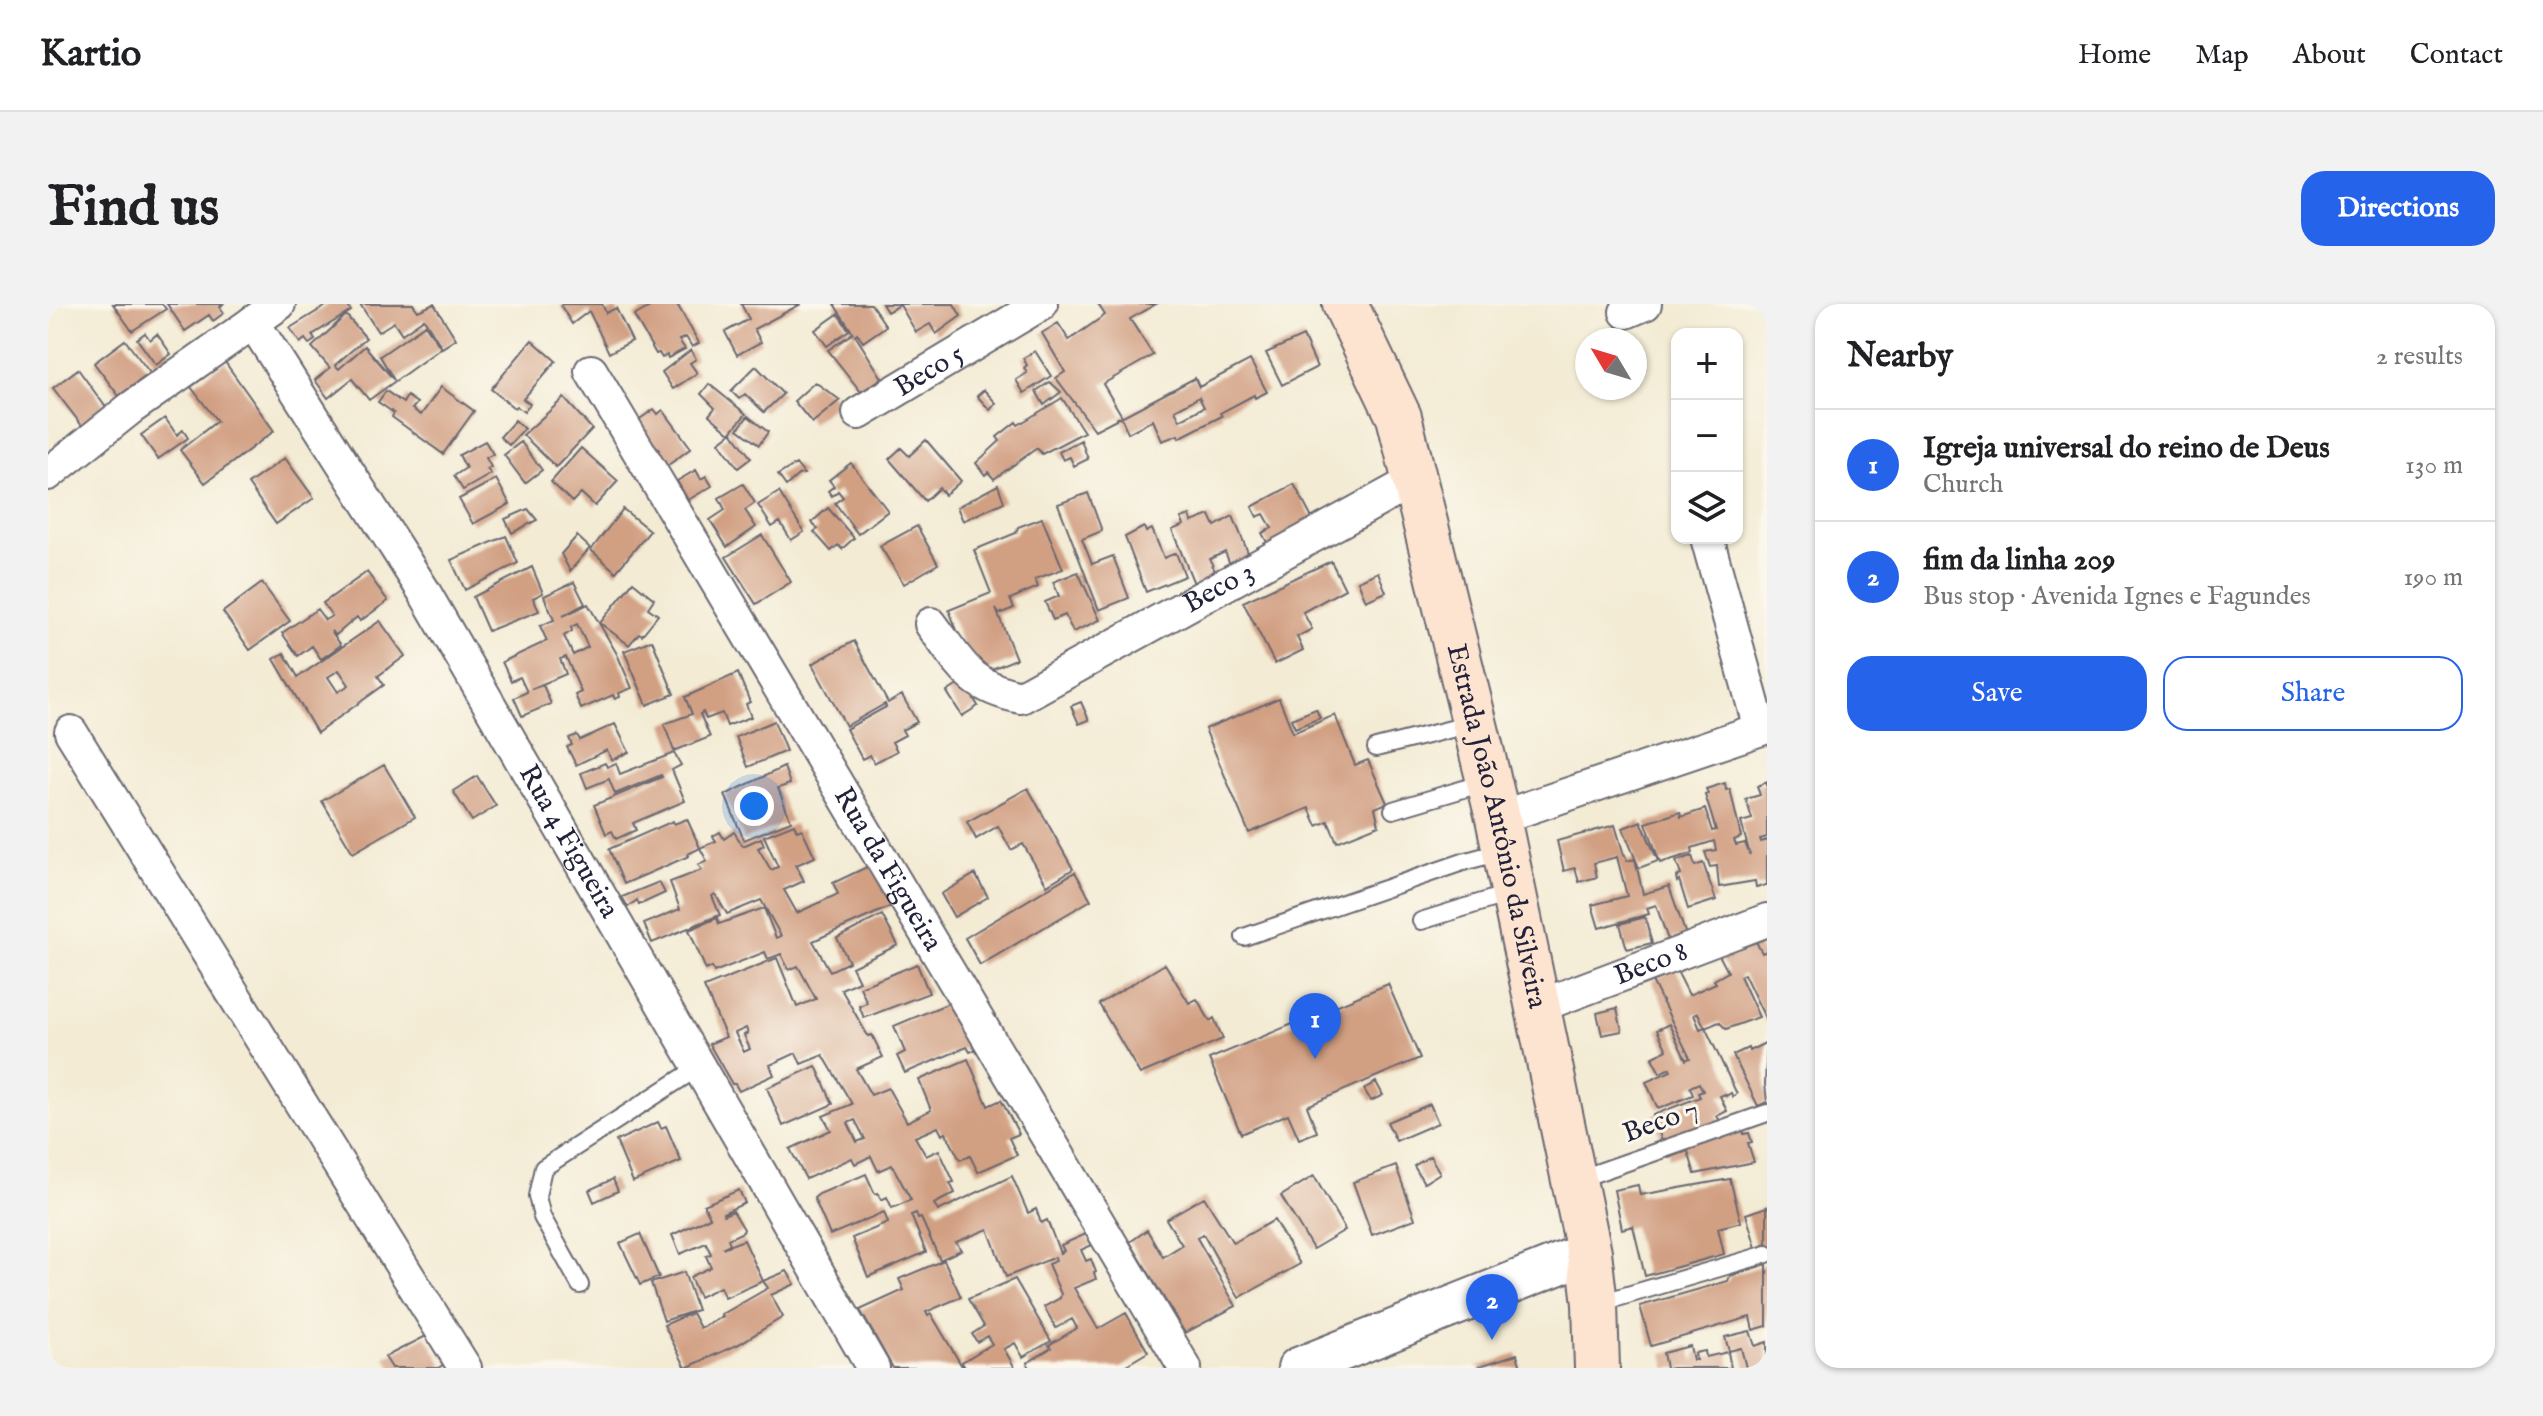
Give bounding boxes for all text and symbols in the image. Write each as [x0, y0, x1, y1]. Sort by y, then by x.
text: Kartio [40, 31, 141, 79]
text: Home [2078, 38, 2151, 73]
text: Map [2195, 38, 2249, 73]
text: About [2293, 38, 2366, 73]
text: Contact [2410, 38, 2503, 73]
button: Directions [2301, 171, 2495, 246]
text: Find us [48, 173, 219, 244]
north arrow [1575, 328, 1647, 400]
map controls [1671, 328, 1743, 544]
button: + [1671, 328, 1743, 400]
text: Nearby [1847, 335, 1953, 378]
street label: Beco 5 [888, 337, 970, 405]
text: 2 results [2376, 340, 2463, 373]
button: − [1671, 400, 1743, 472]
text: Igreja universal do reino de Deus [1923, 430, 2330, 468]
text: 1 [1868, 449, 1878, 482]
text: 130 m [2405, 449, 2463, 482]
text: Church [1923, 468, 2003, 501]
button: layers [1671, 472, 1743, 544]
text: fim da linha 209 [1923, 542, 2115, 580]
street label: Beco 3 [1177, 555, 1260, 621]
text: 2 [1867, 561, 1879, 594]
text: 190 m [2403, 561, 2463, 594]
text: Bus stop · Avenida Ignes e Fagundes [1923, 580, 2311, 613]
street label: Estrada João Antônio da Silveira [1438, 640, 1555, 1012]
button: Save [1847, 656, 2147, 731]
button: Share [2163, 656, 2463, 731]
street label: Rua 4 Figueira [510, 759, 627, 925]
street label: Rua da Figueira [826, 781, 951, 958]
your location [734, 786, 774, 826]
street label: Beco 8 [1610, 934, 1693, 994]
pin: 1 [1289, 993, 1341, 1059]
street label: Beco 7 [1619, 1092, 1703, 1152]
pin: 2 [1466, 1274, 1518, 1340]

